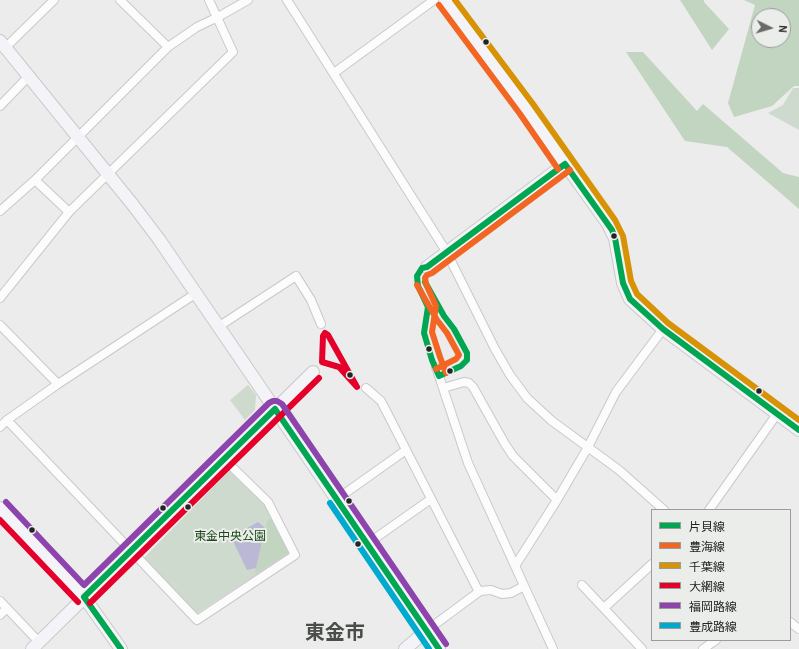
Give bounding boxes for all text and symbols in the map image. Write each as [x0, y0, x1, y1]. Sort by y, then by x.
north arrow [751, 8, 791, 48]
text: N [776, 24, 789, 33]
unlabelled marker [481, 37, 491, 47]
unlabelled marker [609, 231, 619, 241]
unlabelled marker [424, 344, 434, 354]
unlabelled marker [445, 366, 455, 376]
unlabelled marker [345, 370, 355, 380]
unlabelled marker [754, 386, 764, 396]
unlabelled marker [344, 496, 354, 506]
unlabelled marker [183, 502, 193, 512]
unlabelled marker [158, 503, 168, 513]
legend [651, 509, 791, 641]
text: 片貝線 [689, 520, 725, 534]
unlabelled marker [27, 525, 37, 535]
park label: 東金中央公園 [194, 530, 266, 544]
unlabelled marker [353, 539, 363, 549]
text: 豊海線 [689, 540, 725, 554]
text: 千葉線 [689, 560, 725, 574]
text: 大網線 [689, 580, 725, 594]
text: 福岡路線 [689, 600, 737, 614]
text: 豊成路線 [689, 620, 737, 634]
district label: 東金市 [305, 621, 365, 645]

